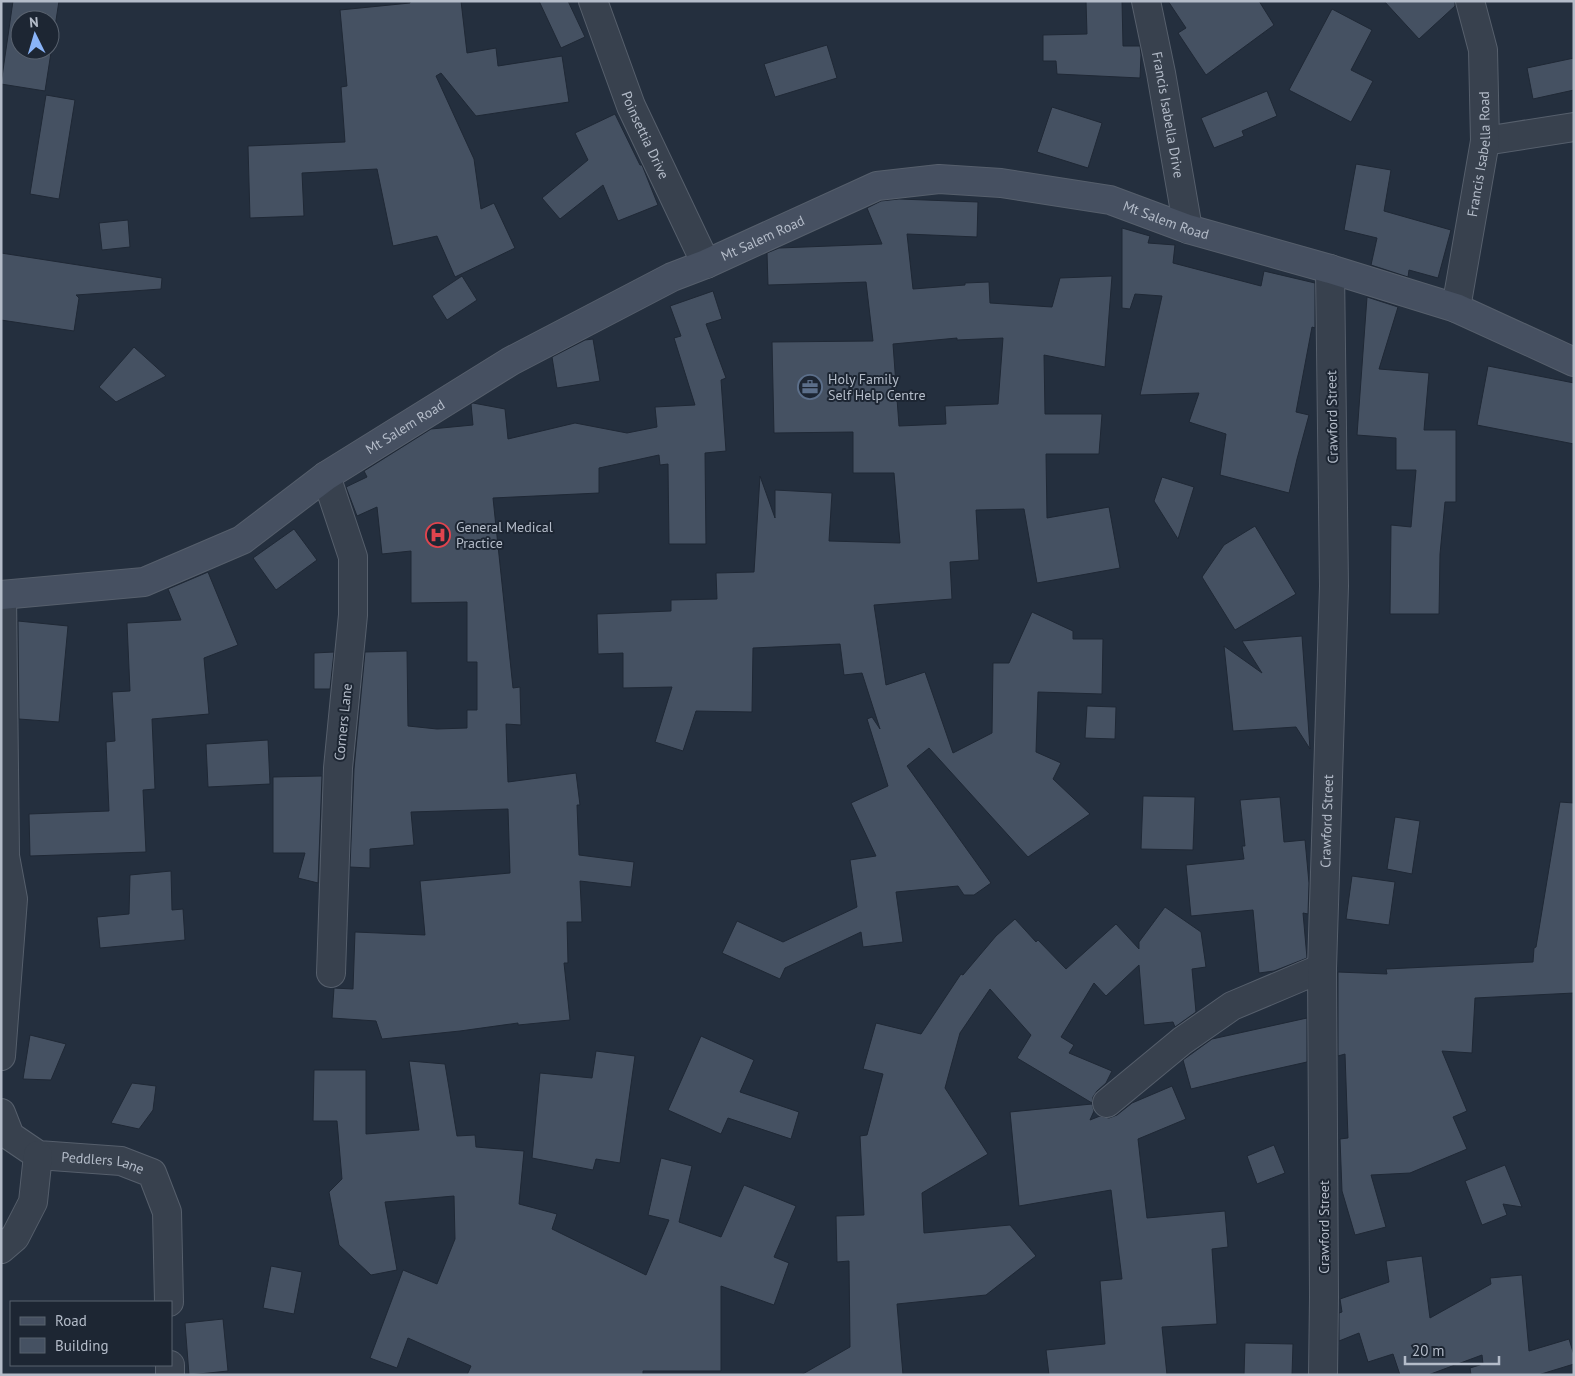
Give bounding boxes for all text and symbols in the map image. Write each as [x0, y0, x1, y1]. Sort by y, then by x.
north arrow [10, 10, 60, 60]
text: N [28, 13, 39, 31]
street label: Francis Isabella Drive [1148, 50, 1188, 180]
street label: Poinsettia Drive [617, 89, 673, 182]
street label: Francis Isabella Road [1463, 91, 1494, 218]
street label: Mt Salem Road [1121, 197, 1211, 243]
street label: Mt Salem Road [718, 211, 807, 265]
place label: Holy Family Self Help Centre [828, 370, 926, 404]
street label: Crawford Street [1322, 370, 1342, 464]
office icon: Holy Family Self Help Centre [797, 374, 823, 400]
street label: Mt Salem Road [362, 395, 448, 458]
place label: General Medical Practice [456, 518, 553, 552]
hospital icon: General Medical Practice [425, 522, 451, 548]
street label: Corners Lane [330, 682, 356, 762]
street label: Crawford Street [1316, 774, 1337, 868]
street label: Peddlers Lane [61, 1148, 147, 1178]
street label: Crawford Street [1315, 1180, 1333, 1274]
legend [10, 1301, 172, 1366]
text: Road [55, 1311, 87, 1330]
scale bar [1405, 1334, 1499, 1366]
text: Building [55, 1336, 109, 1355]
text: 20 m [1412, 1341, 1445, 1360]

